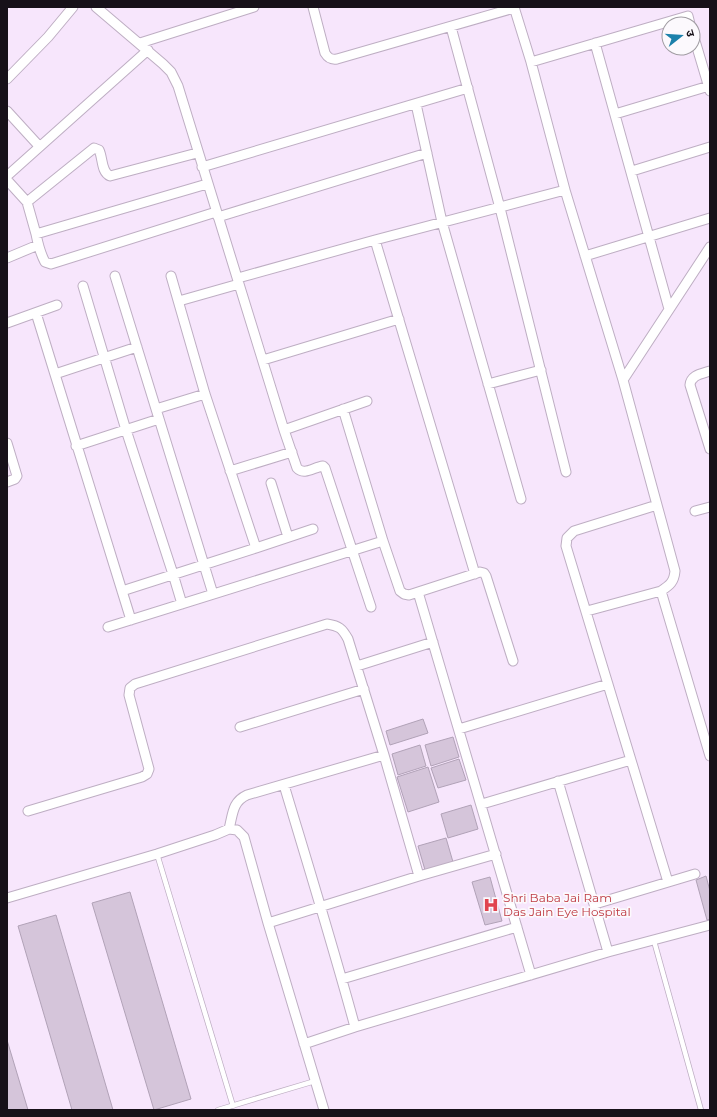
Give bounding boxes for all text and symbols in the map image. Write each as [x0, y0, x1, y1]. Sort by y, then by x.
north arrow [661, 16, 701, 56]
text: उ [683, 28, 698, 39]
place label: Shri Baba Jai Ram Das Jain Eye Hospital [503, 890, 631, 919]
hospital icon: Shri Baba Jai Ram Das Jain Eye Hospital [482, 896, 500, 914]

